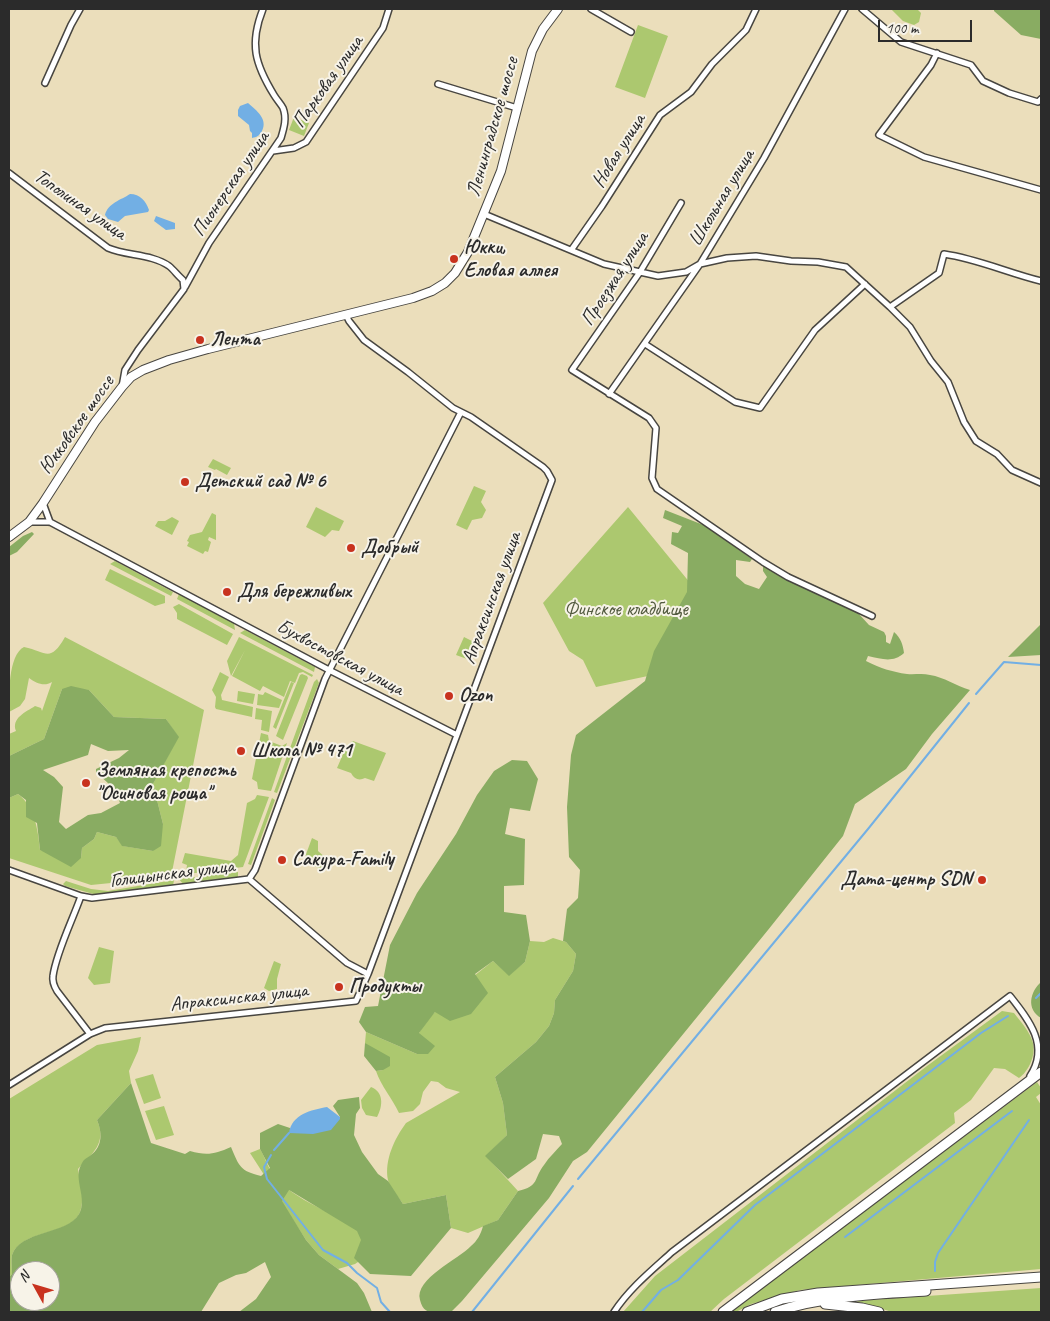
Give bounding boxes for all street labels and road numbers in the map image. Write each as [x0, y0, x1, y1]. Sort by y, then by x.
street label: Парковая улица [287, 31, 369, 133]
street label: Ленинградское шоссе [462, 55, 524, 199]
street label: Новая улица [587, 110, 651, 192]
street label: Пионерская улица [187, 127, 275, 241]
street label: Школьная улица [684, 145, 760, 251]
street label: Тополиная улица [29, 164, 131, 246]
street label: Проезжая улица [576, 228, 654, 330]
street label: Юкковское шоссе [34, 371, 120, 479]
street label: Апраксинская улица [457, 529, 527, 667]
street label: Бухвостовская улица [272, 614, 408, 702]
street label: Голицынская улица [108, 854, 236, 894]
street label: Апраксинская улица [169, 979, 309, 1017]

